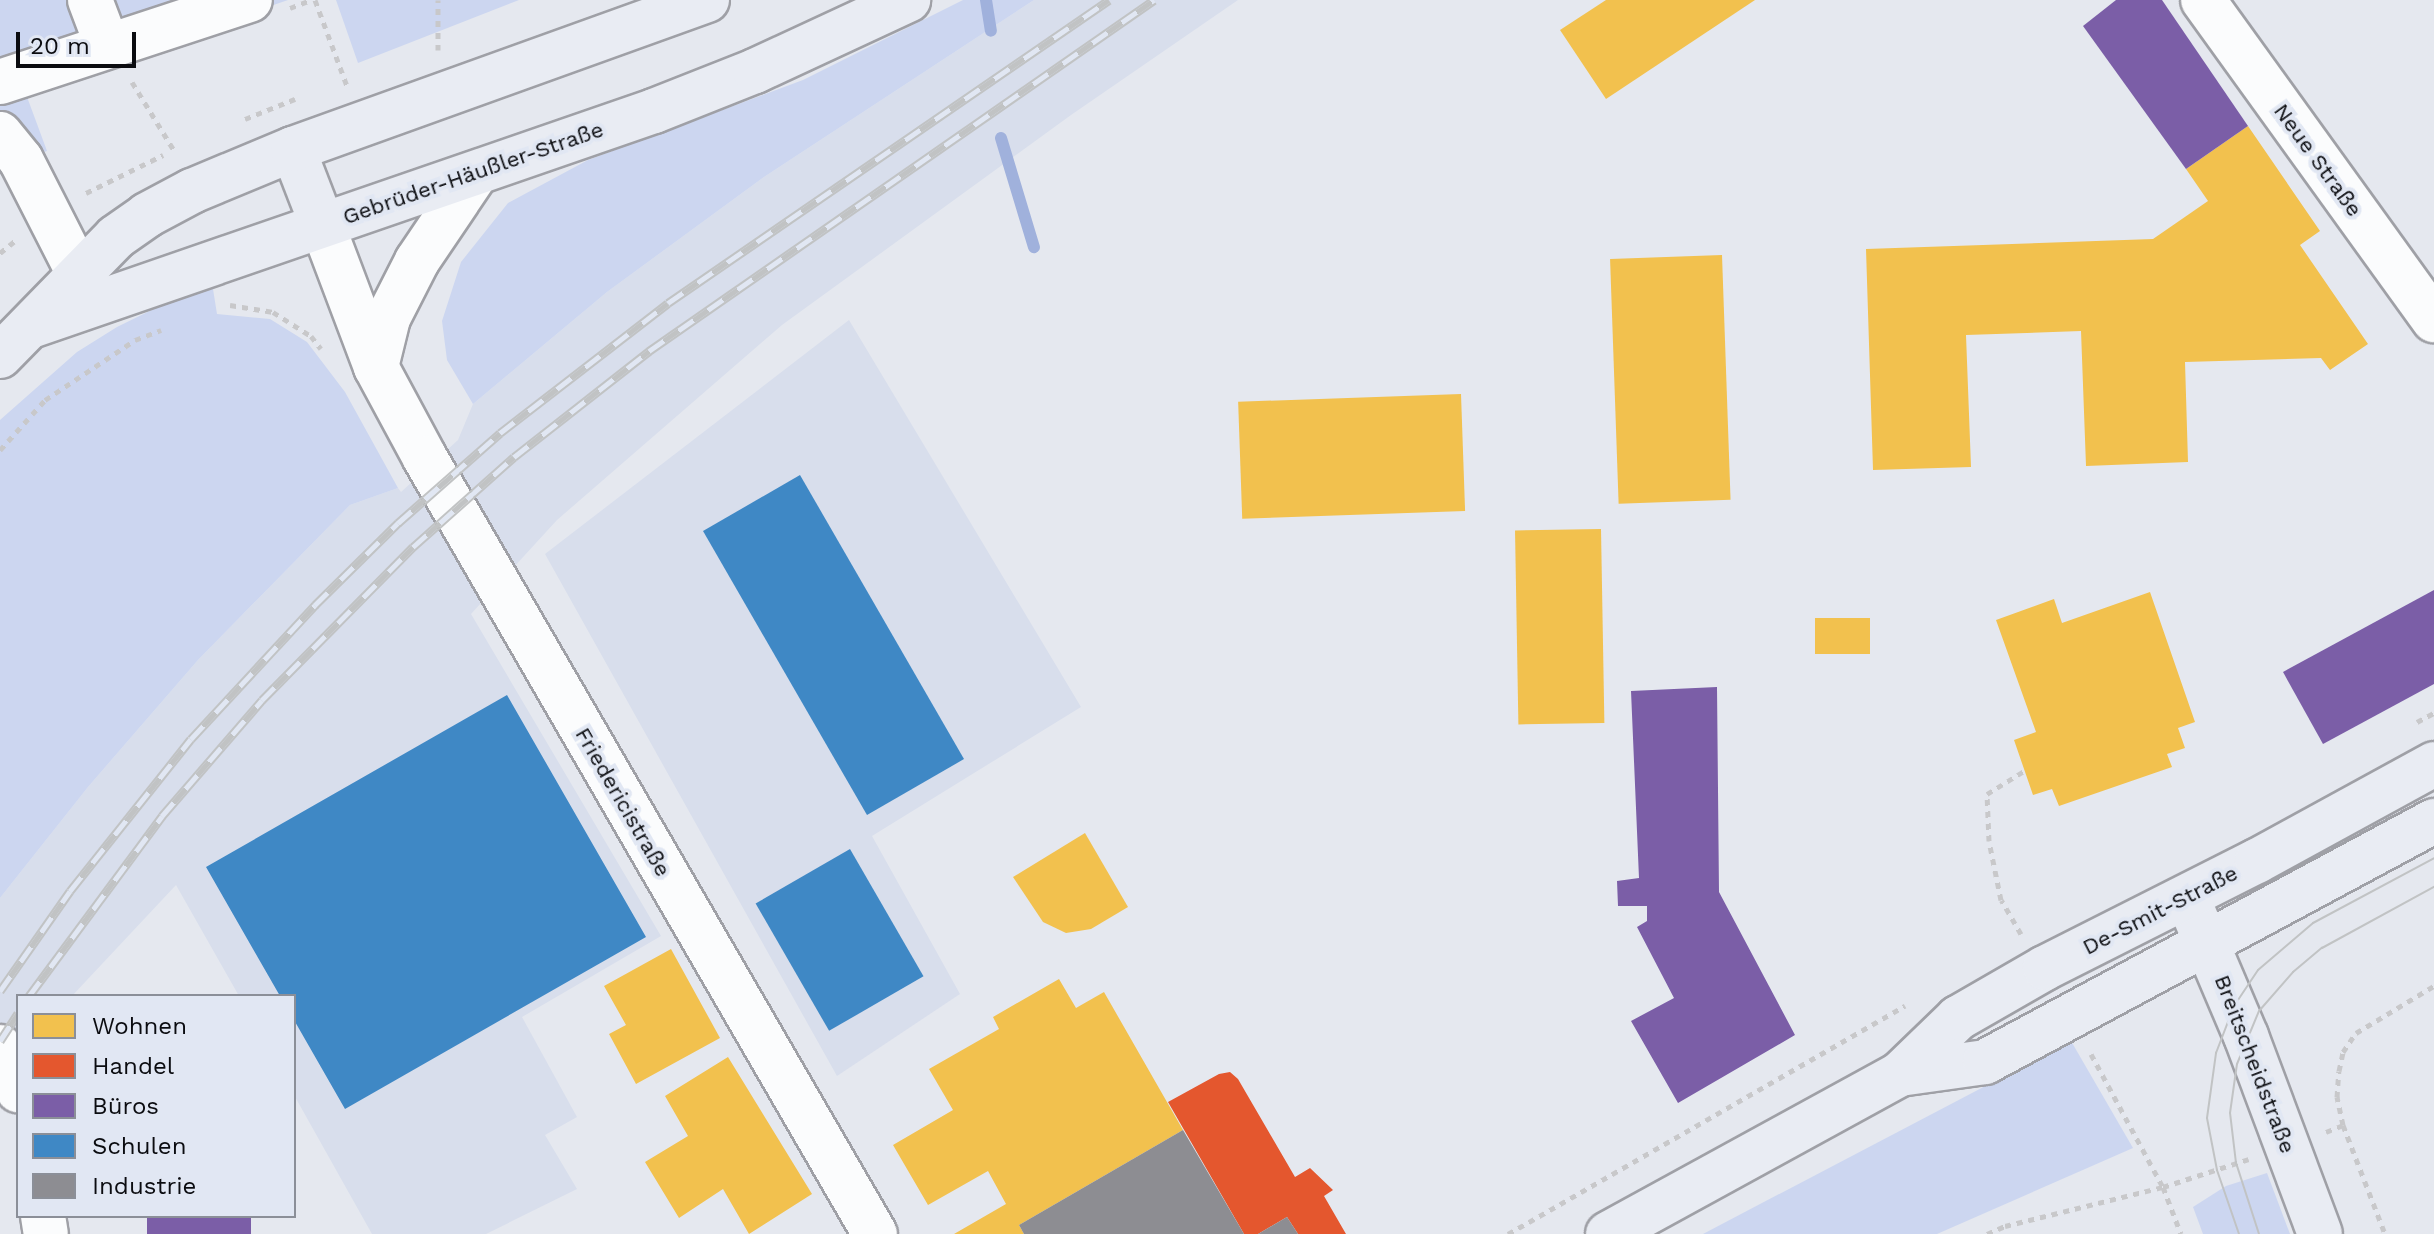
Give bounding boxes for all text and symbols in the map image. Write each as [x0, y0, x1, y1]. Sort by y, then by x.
scale bar [20, 16, 140, 66]
text: 20 m [30, 32, 90, 60]
street label: Neue Straße [2268, 98, 2368, 222]
street label: Gebrüder-Häußler-Straße [339, 116, 607, 230]
street label: Friedericistraße [570, 723, 676, 881]
street label: De-Smit-Straße [2078, 860, 2242, 960]
street label: Breitscheidstraße [2209, 971, 2301, 1157]
legend [16, 994, 296, 1218]
text: Wohnen [92, 1012, 187, 1040]
text: Handel [92, 1052, 174, 1080]
text: Büros [92, 1092, 159, 1120]
text: Schulen [92, 1132, 187, 1160]
text: Industrie [92, 1172, 196, 1200]

